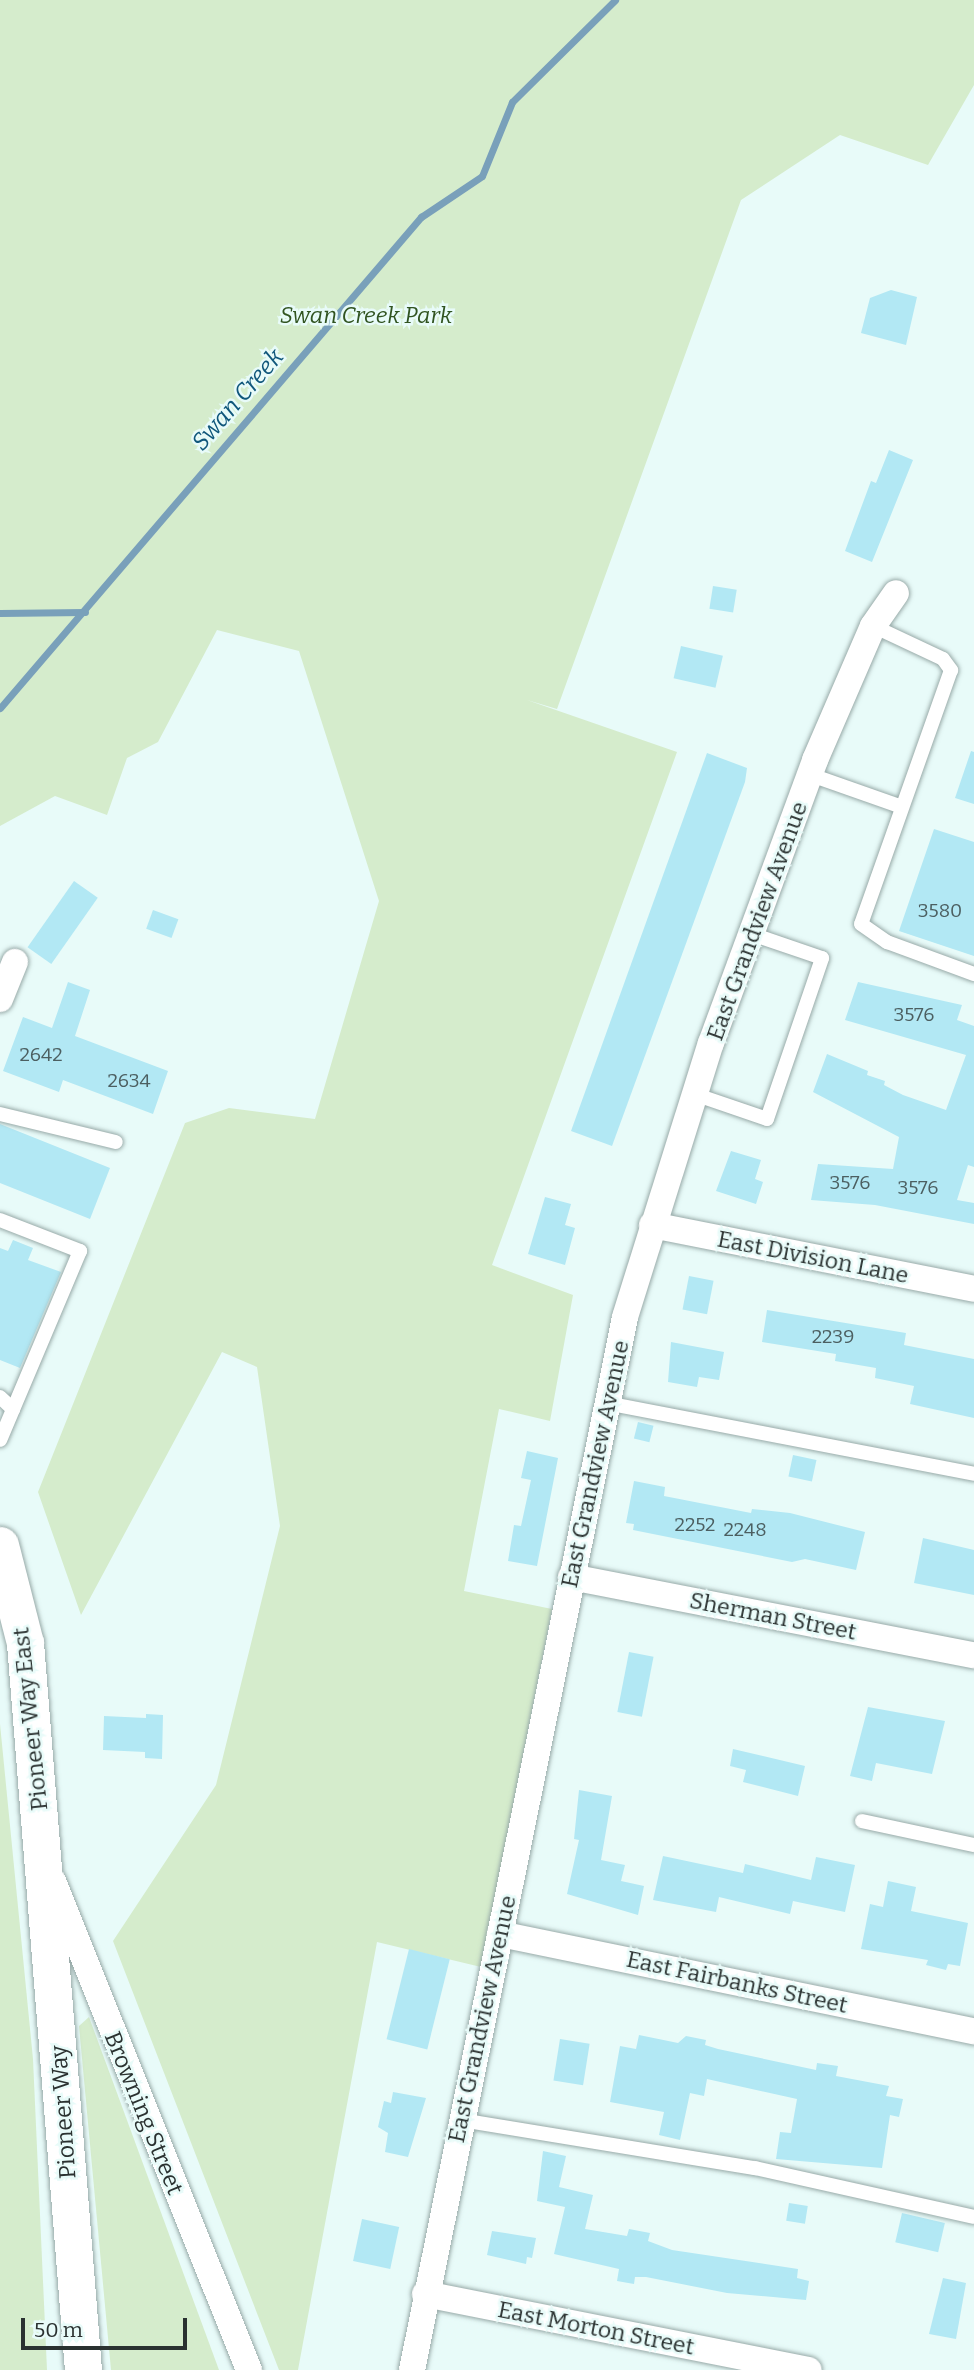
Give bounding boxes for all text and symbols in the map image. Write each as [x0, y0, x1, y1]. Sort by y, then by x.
park label: Swan Creek Park [280, 301, 452, 329]
water label: Swan Creek [186, 343, 290, 457]
street label: East Grandview Avenue [701, 798, 813, 1044]
house number: 3580 [918, 900, 962, 922]
house number: 3576 [893, 1004, 935, 1026]
house number: 2642 [20, 1044, 62, 1066]
house number: 2634 [107, 1070, 151, 1092]
house number: 3576 [829, 1172, 871, 1194]
house number: 3576 [897, 1177, 939, 1199]
street label: East Division Lane [715, 1225, 911, 1289]
house number: 2239 [812, 1326, 854, 1348]
street label: East Grandview Avenue [555, 1338, 635, 1590]
house number: 2252 [675, 1514, 715, 1536]
house number: 2248 [723, 1519, 767, 1541]
street label: Sherman Street [687, 1586, 859, 1646]
street label: Pioneer Way East [7, 1626, 53, 1812]
street label: East Grandview Avenue [442, 1893, 522, 2145]
street label: East Fairbanks Street [624, 1945, 850, 2019]
street label: Browning Street [99, 2027, 189, 2199]
street label: Pioneer Way [45, 2044, 81, 2180]
street label: East Morton Street [496, 2295, 696, 2361]
scale bar [24, 2304, 191, 2348]
text: 50 m [34, 2317, 83, 2343]

